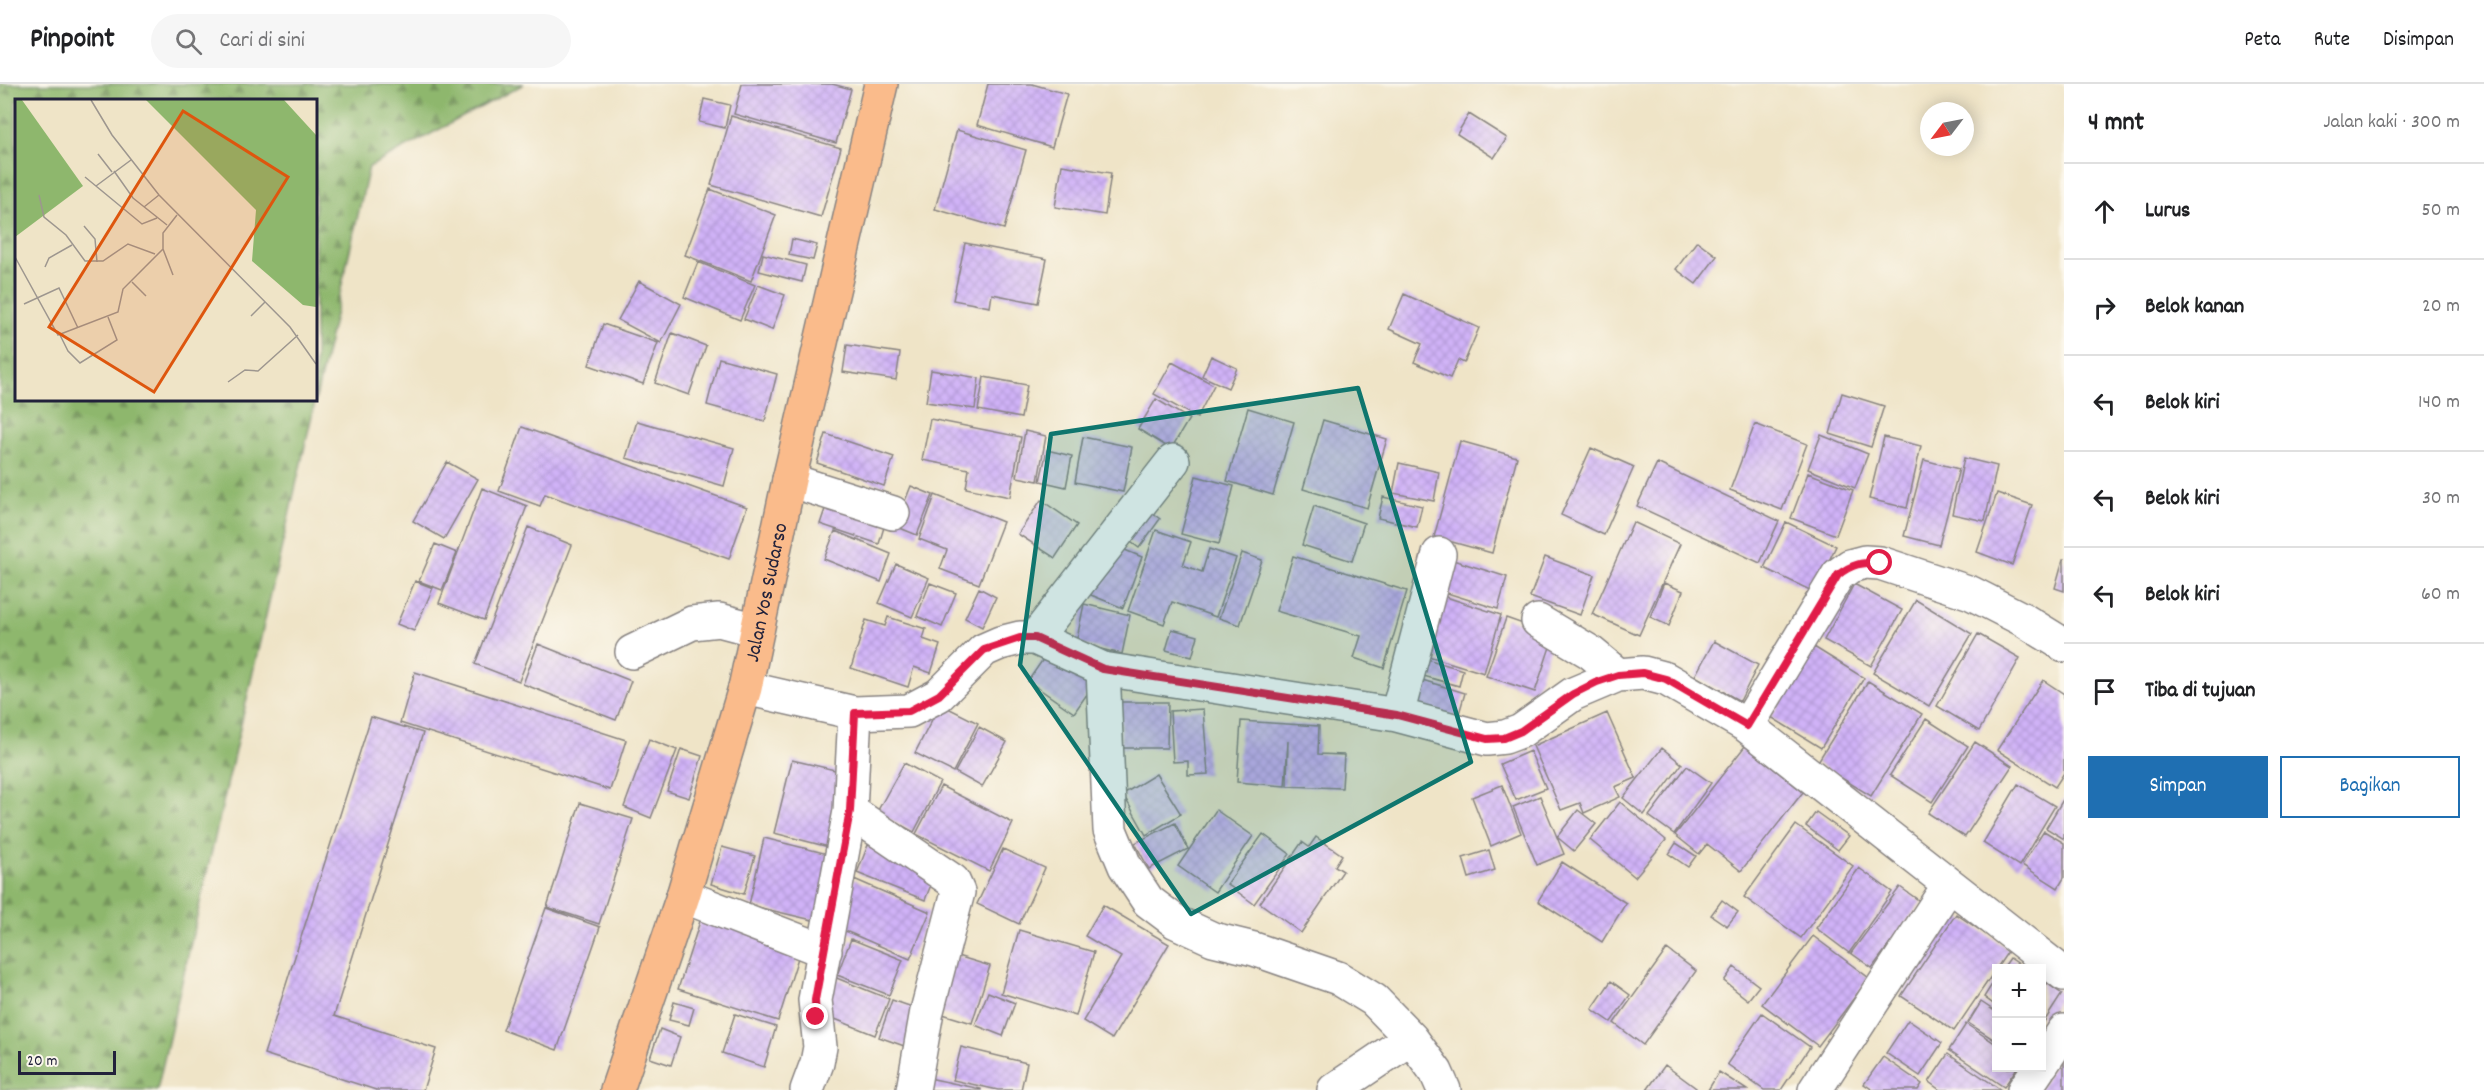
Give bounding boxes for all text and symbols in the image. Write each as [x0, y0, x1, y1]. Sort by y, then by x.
search box [151, 14, 571, 68]
text: Pinpoint [30, 21, 115, 61]
icon: search [172, 25, 205, 58]
text: Cari di sini [220, 26, 305, 57]
text: Peta [2244, 26, 2281, 56]
text: Rute [2314, 26, 2350, 56]
text: Disimpan [2383, 26, 2454, 56]
inset map [15, 99, 316, 400]
north arrow [1920, 102, 1974, 156]
text: 4 mnt [2088, 105, 2144, 142]
text: Jalan kaki · 300 m [2323, 109, 2460, 137]
icon: ahead [2088, 195, 2121, 228]
text: Lurus [2145, 196, 2190, 227]
text: 50 m [2422, 197, 2460, 225]
icon: right [2088, 291, 2121, 324]
text: Belok kanan [2145, 292, 2244, 323]
text: 20 m [2422, 293, 2460, 321]
icon: left [2088, 387, 2121, 420]
text: Belok kiri [2145, 388, 2219, 419]
text: 140 m [2418, 389, 2460, 417]
icon: left [2088, 483, 2121, 516]
text: Belok kiri [2145, 484, 2219, 515]
text: 30 m [2422, 485, 2460, 513]
street label: Jalan Yos Sudarso [739, 520, 798, 665]
route start [1866, 549, 1892, 575]
icon: left [2088, 579, 2121, 612]
text: Belok kiri [2145, 580, 2219, 611]
text: 60 m [2421, 581, 2460, 609]
icon: arrive [2088, 675, 2121, 708]
text: Tiba di tujuan [2145, 676, 2255, 707]
button: Simpan [2088, 756, 2268, 818]
button: Bagikan [2280, 756, 2460, 818]
map controls [1992, 964, 2046, 1072]
button: + [1992, 964, 2046, 1018]
route end [802, 1003, 828, 1029]
button: − [1992, 1018, 2046, 1072]
scale bar [18, 1048, 116, 1076]
text: 20 m [27, 1050, 57, 1073]

